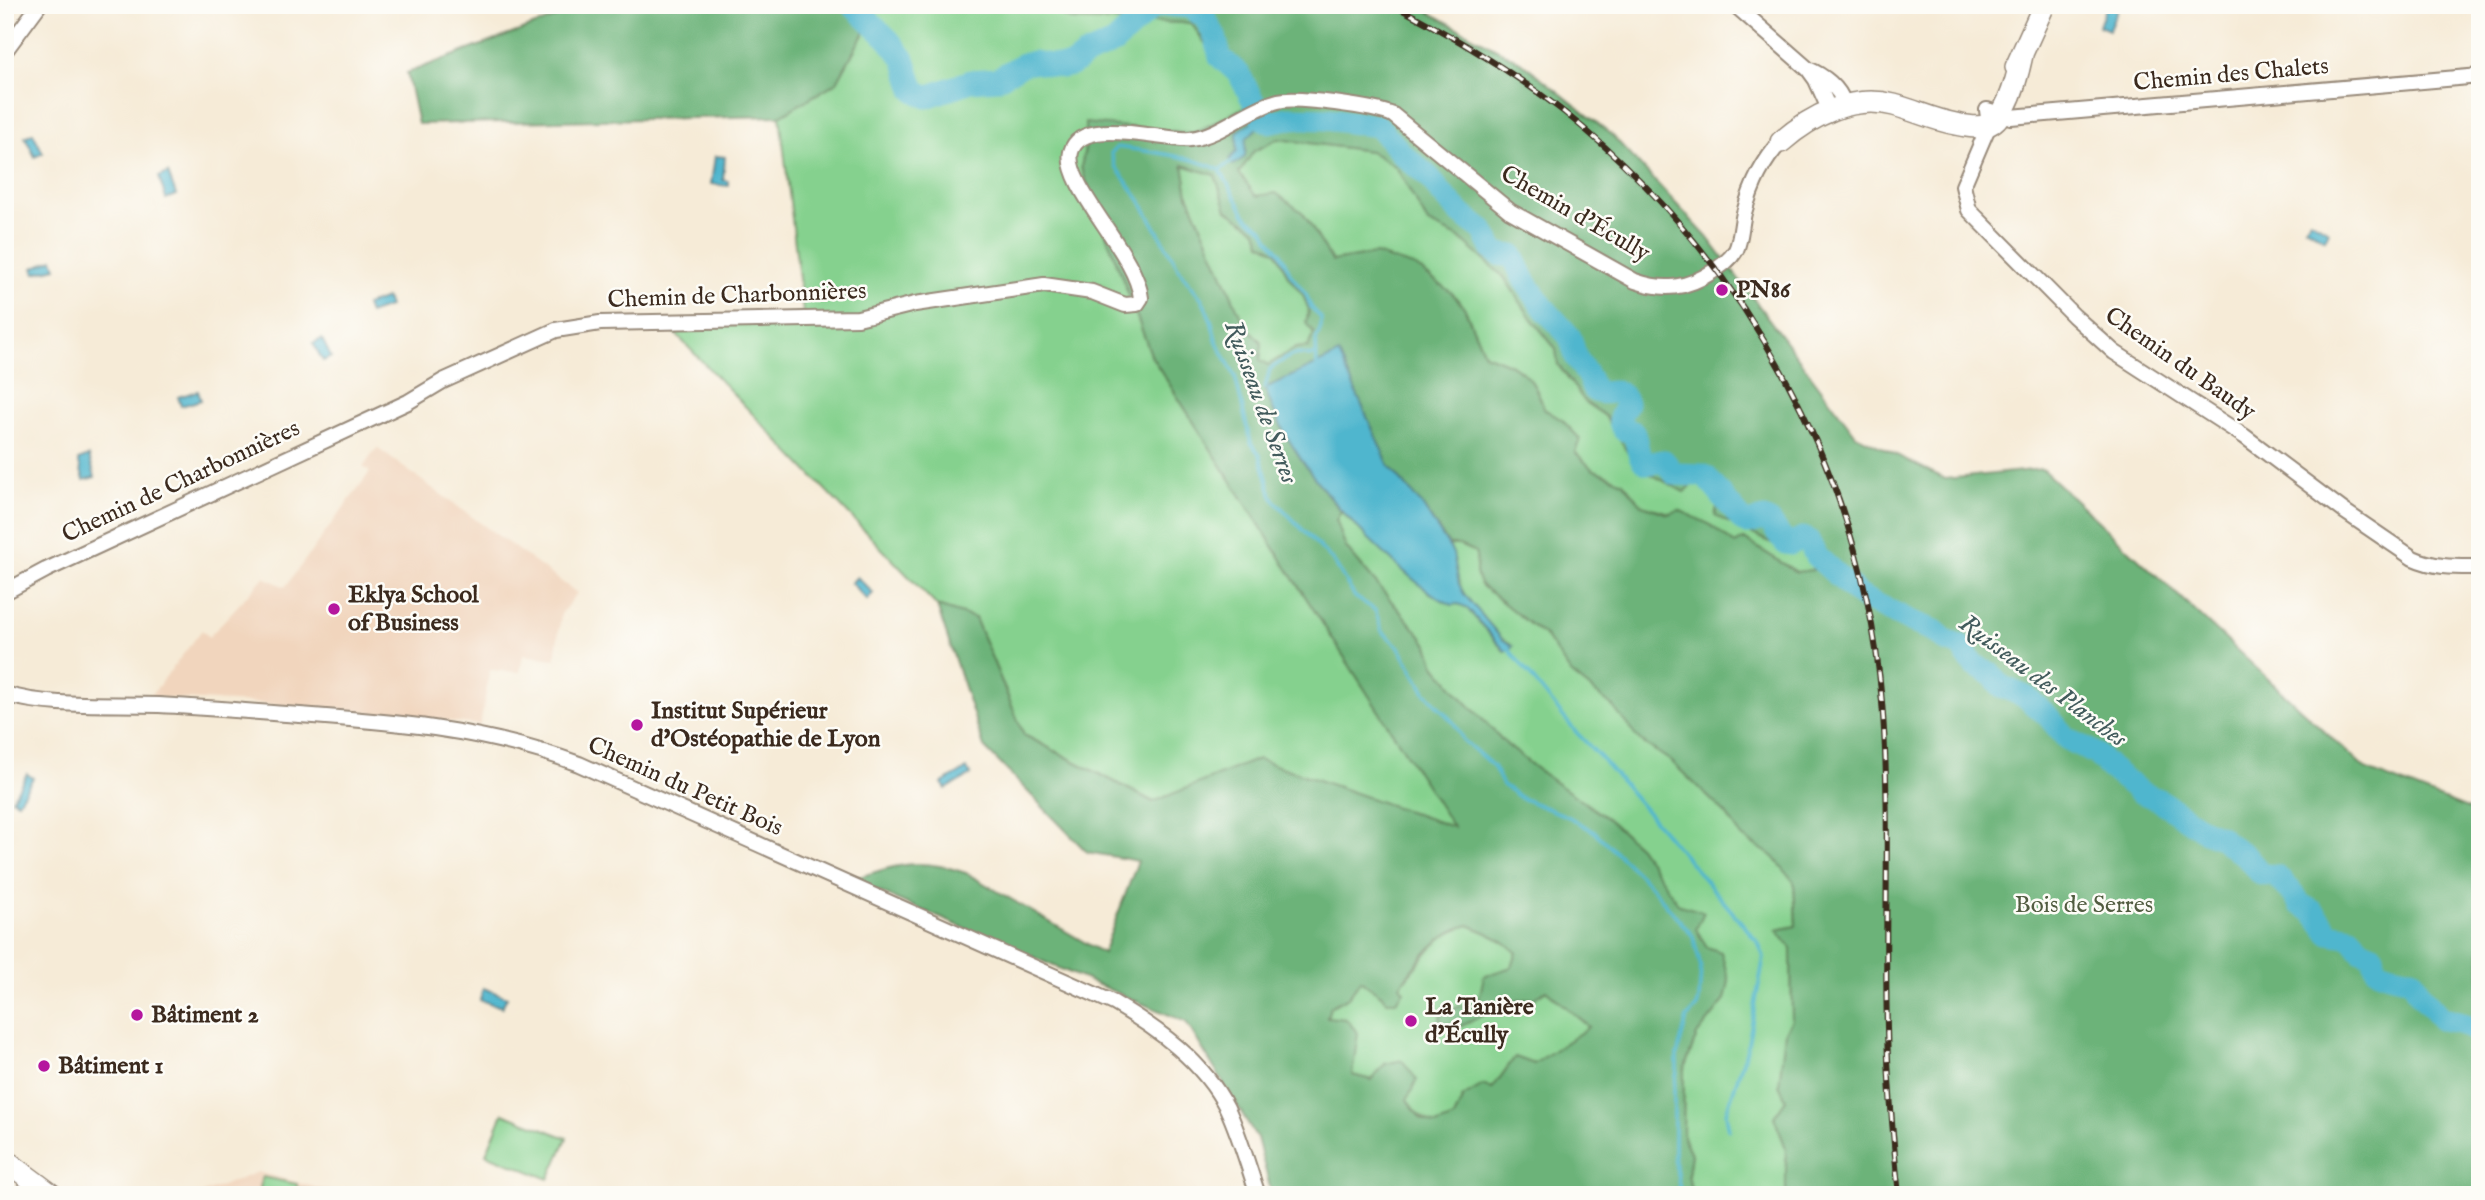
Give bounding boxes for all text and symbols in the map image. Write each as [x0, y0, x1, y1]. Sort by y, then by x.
street label: Chemin des Chalets [2132, 51, 2330, 99]
street label: Chemin d'Écully [1495, 159, 1655, 269]
place label: PN86 [1736, 275, 1791, 306]
street label: Chemin de Charbonnières [607, 276, 867, 316]
marker: PN86 [1714, 282, 1730, 298]
street label: Chemin du Baudy [2098, 300, 2262, 428]
water label: Ruisseau de Serres [1216, 316, 1306, 489]
street label: Chemin de Charbonnières [57, 413, 305, 551]
place label: Eklya School of Business [348, 580, 479, 639]
marker: Eklya School of Business [326, 601, 342, 617]
water label: Ruisseau des Planches [1952, 607, 2134, 755]
place label: Institut Supérieur d'Ostéopathie de Lyon [651, 696, 881, 755]
marker: Institut Supérieur d'Ostéopathie de Lyon [629, 717, 645, 733]
street label: Chemin du Petit Bois [583, 730, 787, 844]
park label: Bois de Serres [2015, 890, 2153, 921]
place label: La Tanière d'Écully [1425, 992, 1534, 1051]
place label: Bâtiment 2 [151, 1000, 259, 1031]
marker: Bâtiment 2 [129, 1007, 145, 1023]
marker: La Tanière d'Écully [1403, 1013, 1419, 1029]
place label: Bâtiment 1 [58, 1051, 164, 1082]
marker: Bâtiment 1 [36, 1058, 52, 1074]

